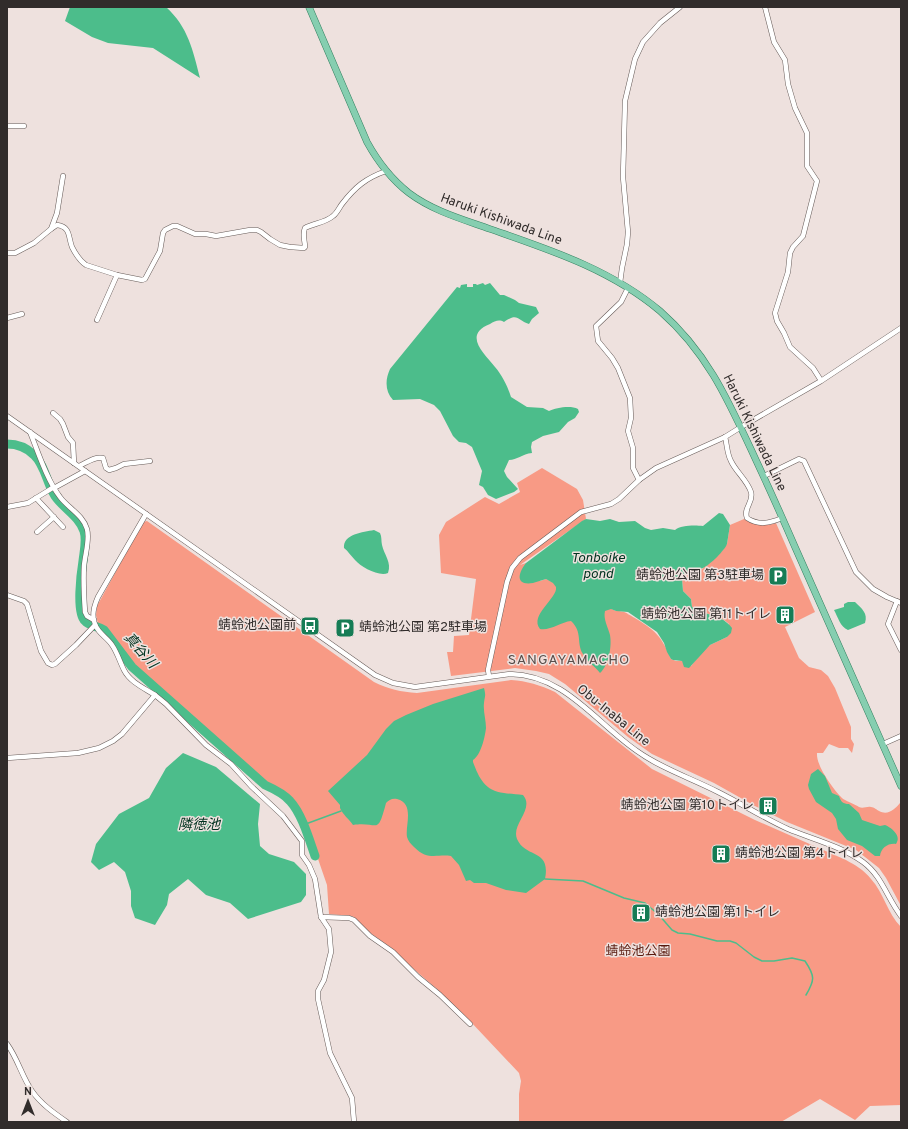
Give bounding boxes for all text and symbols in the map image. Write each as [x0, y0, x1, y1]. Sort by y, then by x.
street label: Haruki Kishiwada Line [438, 191, 564, 249]
street label: Haruki Kishiwada Line [719, 372, 789, 494]
water label: Tonboike pond [571, 550, 626, 583]
parking icon: 蜻蛉池公園 第3駐車場 [767, 565, 789, 587]
place label: 蜻蛉池公園 第3駐車場 [636, 568, 764, 584]
building icon: 蜻蛉池公園 第11トイレ [774, 604, 796, 626]
place label: 蜻蛉池公園 第11トイレ [641, 607, 771, 623]
bus stop icon: 蜻蛉池公園前 [299, 615, 321, 637]
place label: 蜻蛉池公園前 [218, 617, 296, 634]
parking icon: 蜻蛉池公園 第2駐車場 [334, 617, 356, 639]
place label: 蜻蛉池公園 第2駐車場 [359, 620, 487, 636]
water label: 真谷川 [120, 630, 162, 674]
district label: SANGAYAMACHO [508, 652, 630, 669]
street label: Obu-Inaba Line [573, 682, 653, 750]
building icon: 蜻蛉池公園 第10トイレ [757, 795, 779, 817]
place label: 蜻蛉池公園 第10トイレ [621, 798, 754, 814]
water label: 隣徳池 [178, 817, 222, 834]
building icon: 蜻蛉池公園 第4トイレ [710, 843, 732, 865]
place label: 蜻蛉池公園 第4トイレ [735, 846, 863, 862]
building icon: 蜻蛉池公園 第1トイレ [630, 902, 652, 924]
place label: 蜻蛉池公園 第1トイレ [655, 905, 780, 921]
park label: 蜻蛉池公園 [605, 944, 671, 960]
north arrow [8, 1081, 48, 1121]
text: N [24, 1085, 32, 1099]

